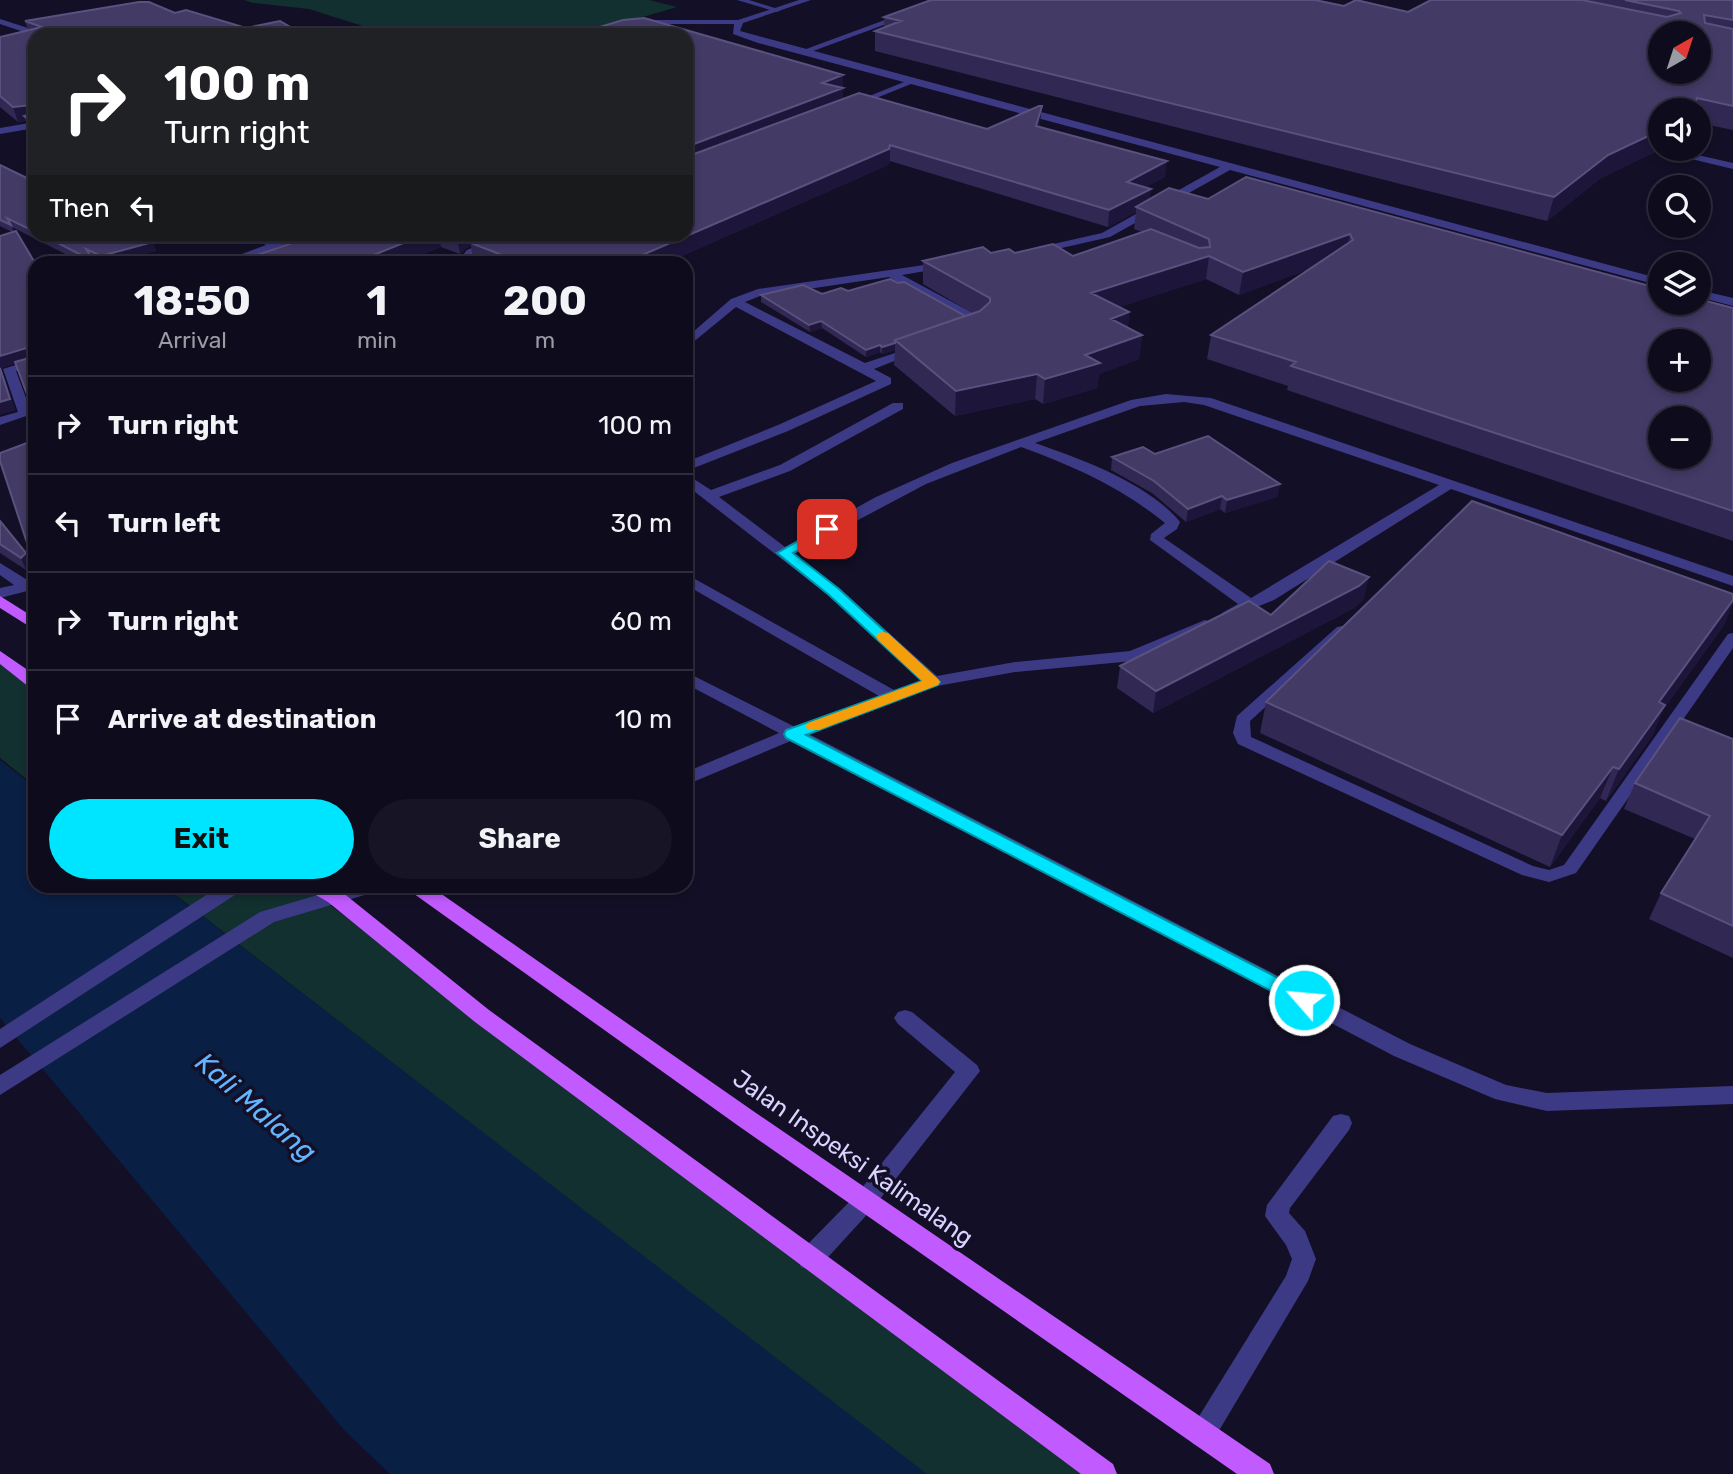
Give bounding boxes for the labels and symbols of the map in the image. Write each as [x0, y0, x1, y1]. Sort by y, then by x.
north arrow [1648, 21, 1712, 84]
pin [797, 499, 857, 559]
position arrow [1267, 963, 1341, 1037]
water label: Kali Malang [189, 1046, 323, 1168]
street label: Jalan Inspeksi Kalimalang [728, 1064, 978, 1252]

